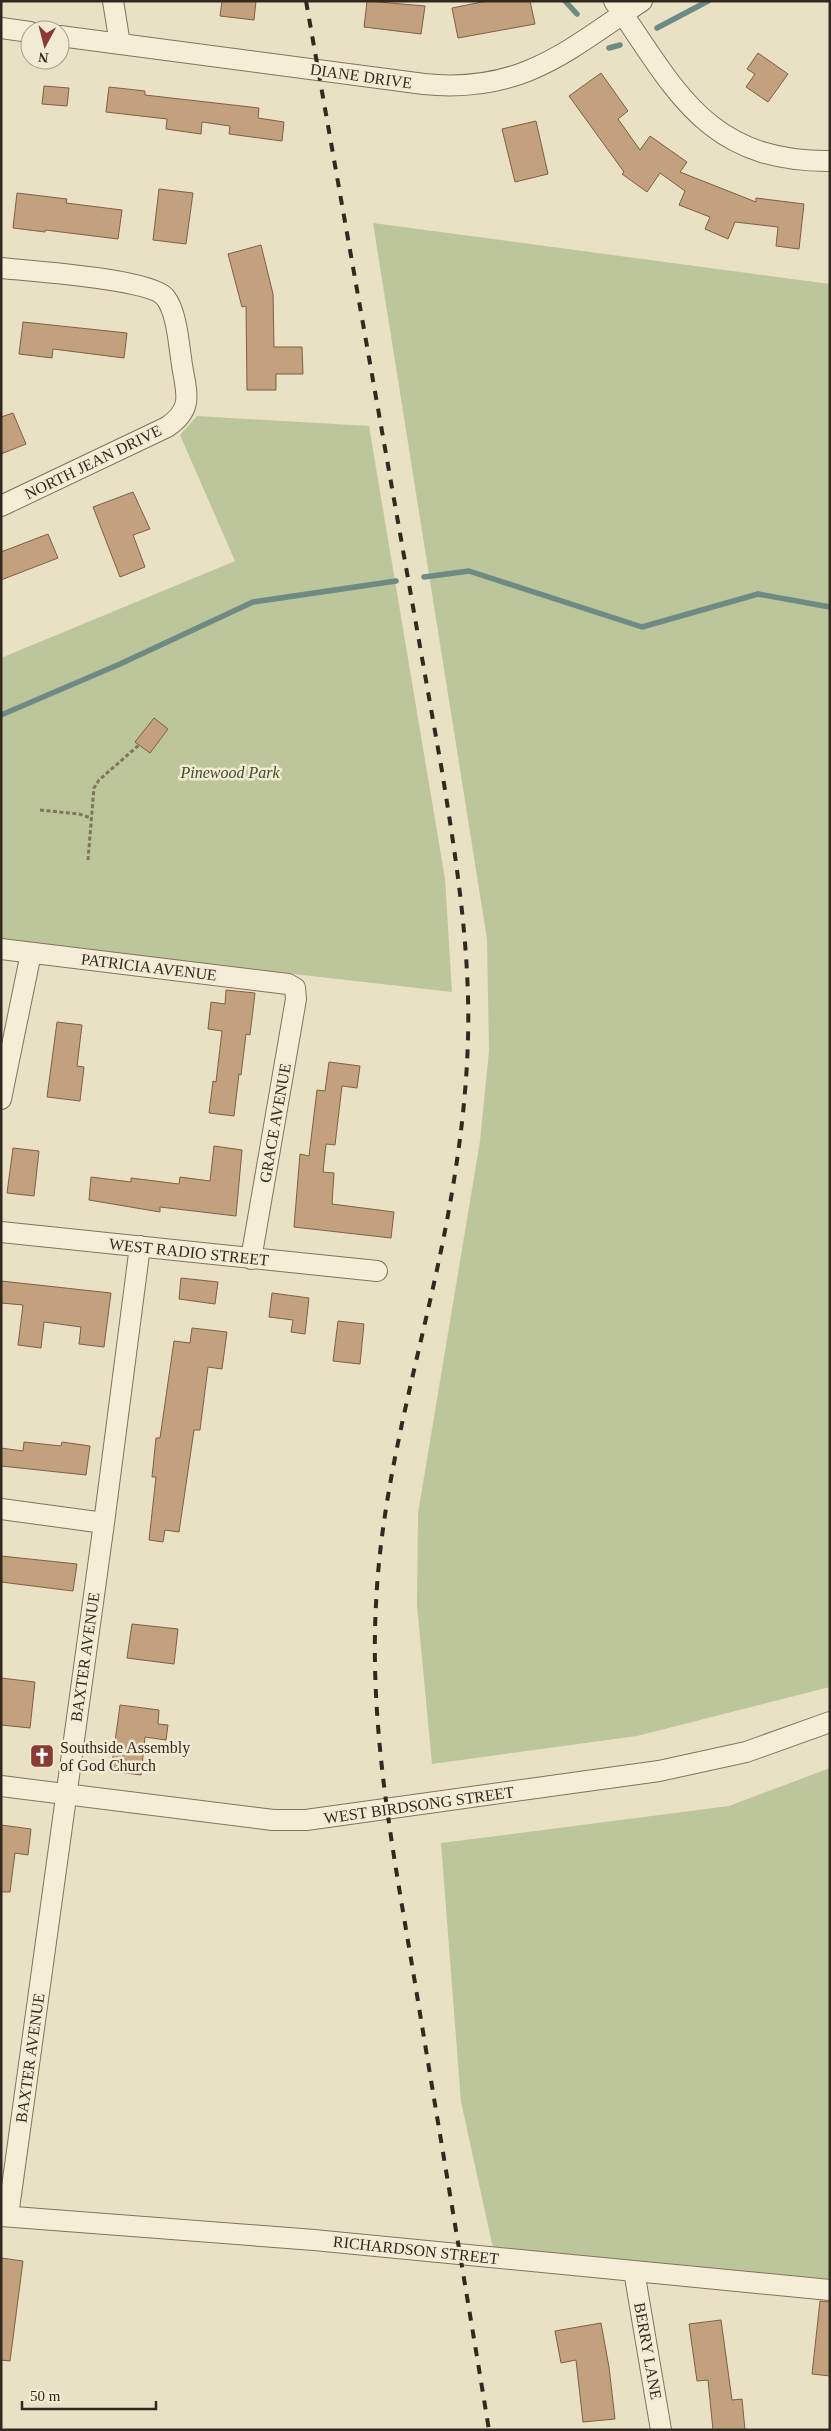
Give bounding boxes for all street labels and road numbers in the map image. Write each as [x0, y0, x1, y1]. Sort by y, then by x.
street label: DIANE DRIVE [309, 60, 413, 92]
street label: NORTH JEAN DRIVE [22, 421, 164, 503]
street label: PATRICIA AVENUE [80, 950, 218, 984]
street label: GRACE AVENUE [256, 1062, 294, 1184]
street label: WEST RADIO STREET [108, 1235, 270, 1269]
street label: BAXTER AVENUE [67, 1591, 103, 1723]
street label: WEST BIRDSONG STREET [323, 1783, 515, 1827]
street label: BAXTER AVENUE [12, 1992, 48, 2124]
street label: RICHARDSON STREET [332, 2233, 500, 2267]
street label: BERRY LANE [631, 2301, 665, 2401]

